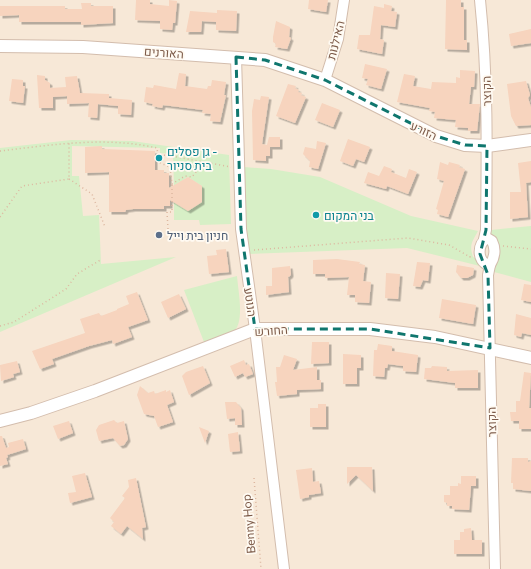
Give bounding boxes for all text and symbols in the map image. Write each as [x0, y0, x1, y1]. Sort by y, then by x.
street label: האילנות [323, 19, 347, 61]
street label: האורנים [144, 44, 184, 60]
street label: הקוצר [479, 76, 493, 106]
street label: הזורע [409, 118, 439, 142]
place label: גן פסלים - בית סניור [167, 144, 217, 172]
marker: גן פסלים - בית סניור [154, 153, 164, 163]
place label: בני המקום [324, 208, 375, 222]
marker: בני המקום [311, 210, 321, 220]
place label: חניון בית וייל [167, 228, 228, 242]
marker: חניון בית וייל [154, 230, 164, 240]
street label: הנוטע [242, 287, 260, 317]
street label: החורש [254, 322, 288, 338]
street label: הקוצר [484, 407, 498, 437]
street label: Benny Hop [238, 494, 258, 554]

